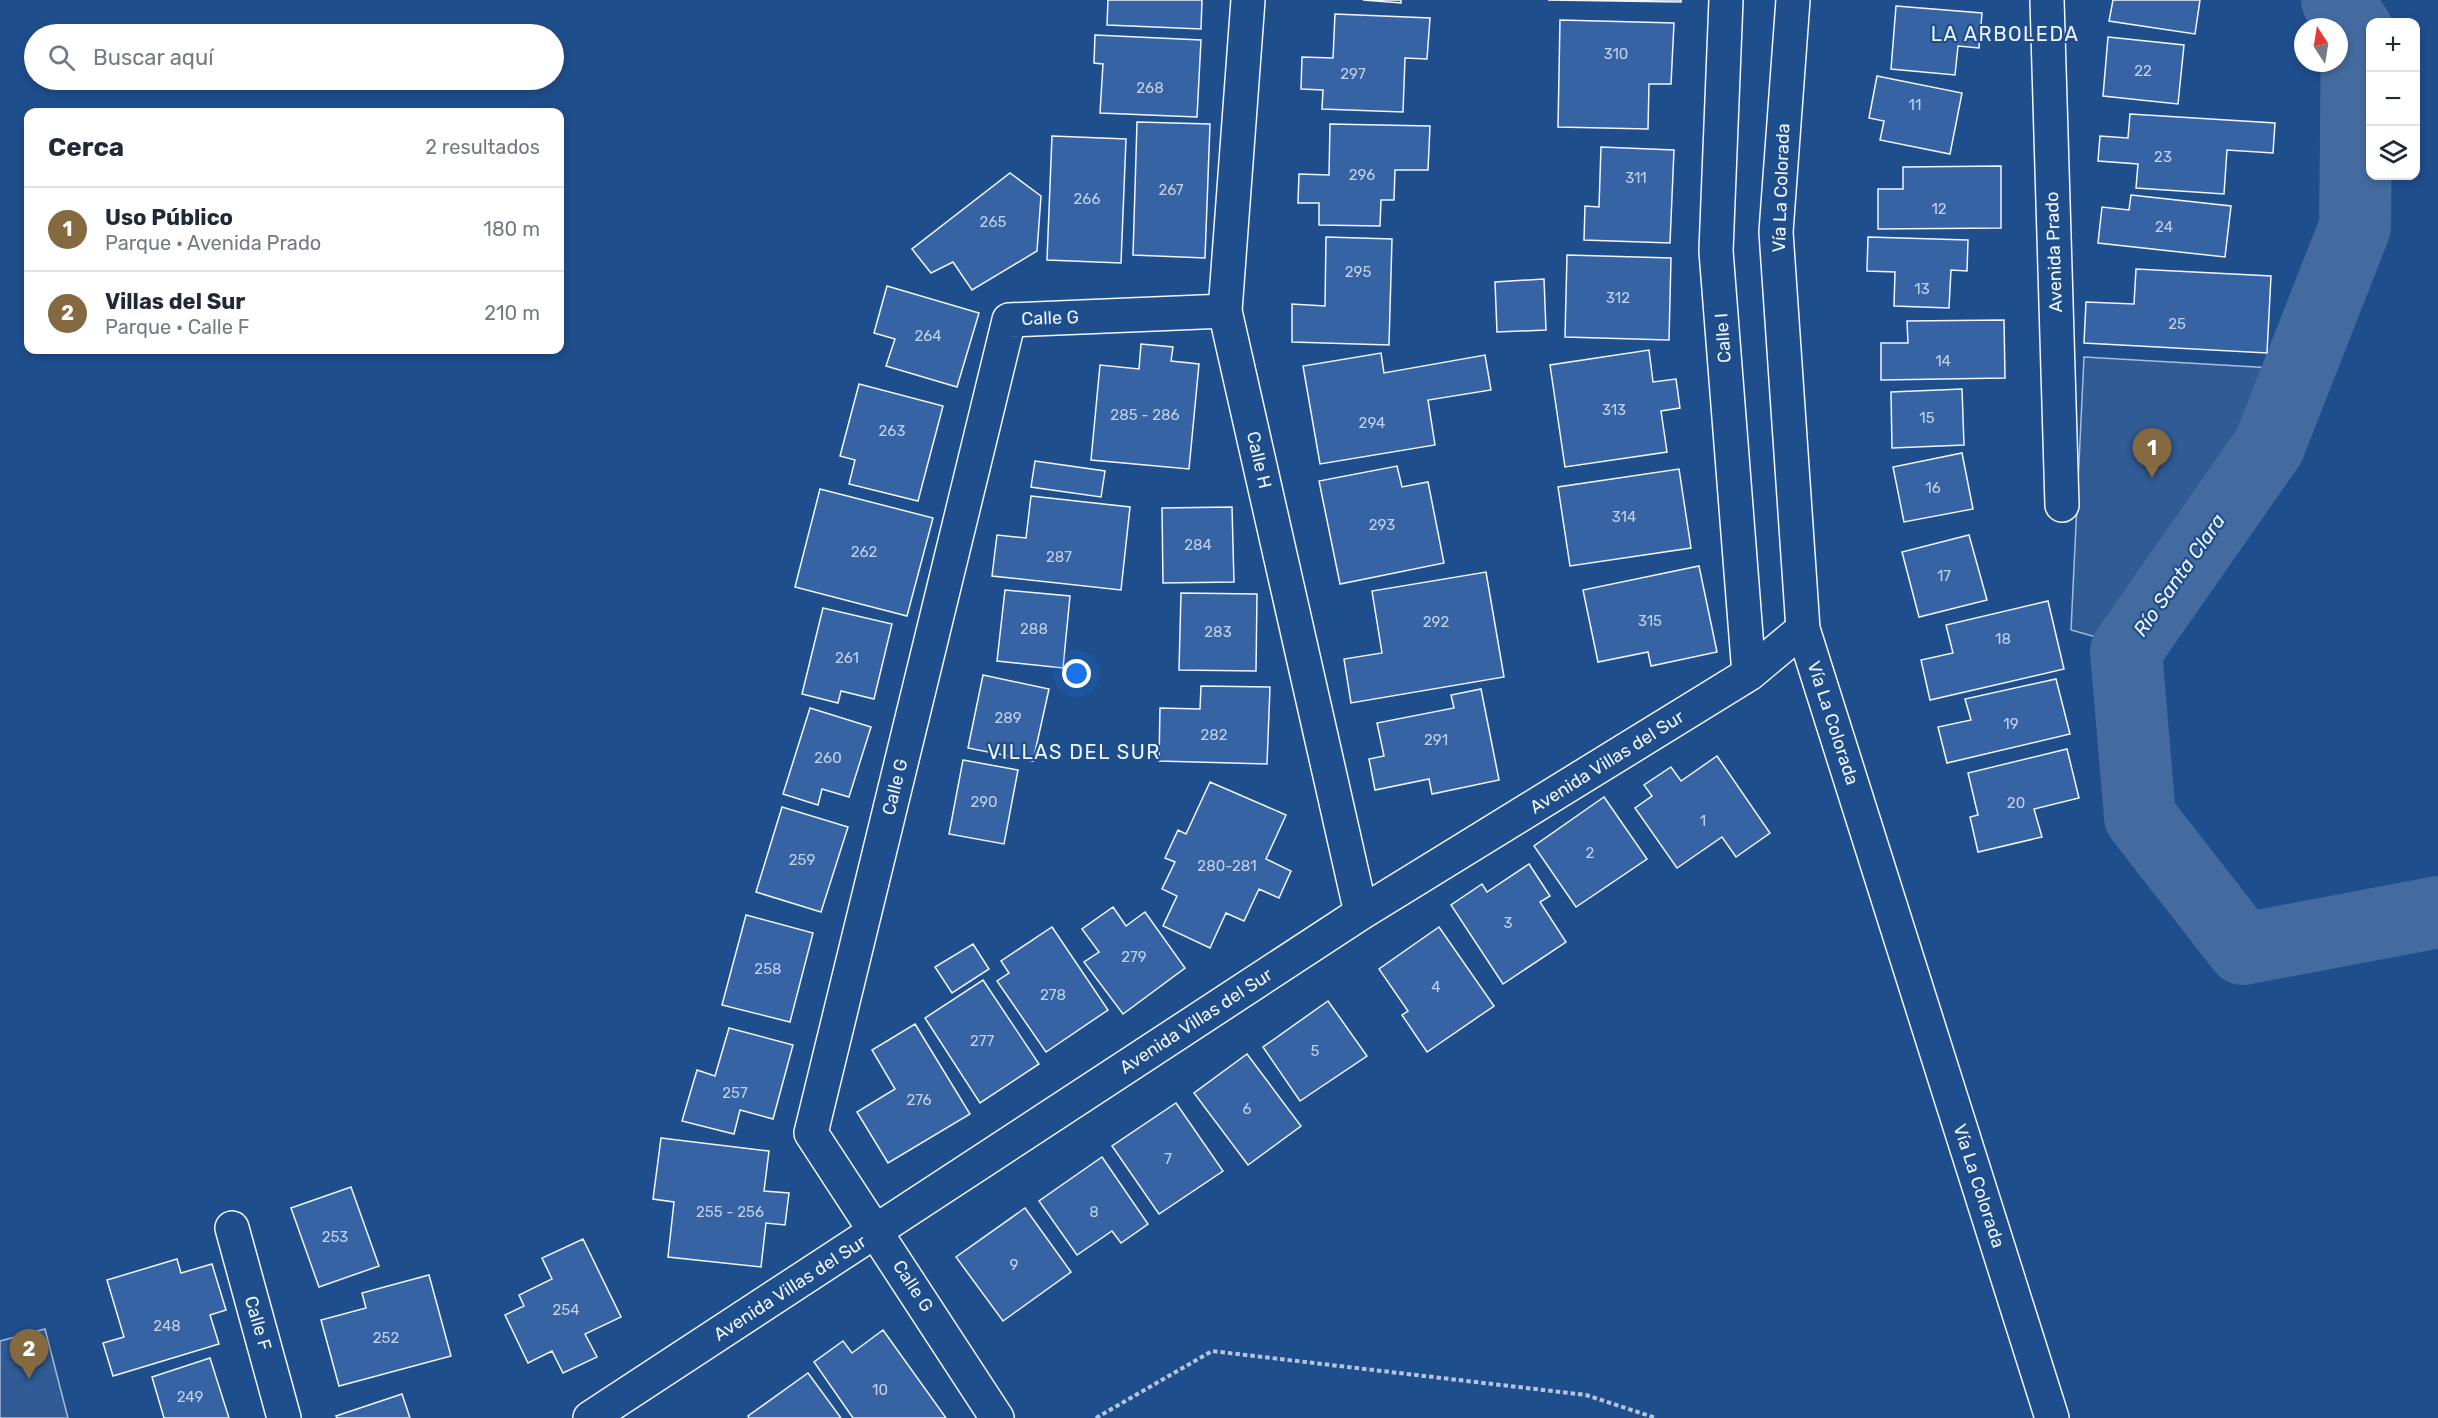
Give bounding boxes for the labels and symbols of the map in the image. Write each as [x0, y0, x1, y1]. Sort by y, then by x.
north arrow [2294, 18, 2348, 72]
district label: LA ARBOLEDA [1931, 22, 2079, 46]
house number: 310 [1604, 45, 1628, 63]
house number: 22 [2134, 62, 2152, 80]
house number: 297 [1340, 65, 1366, 83]
house number: 268 [1136, 79, 1164, 97]
house number: 11 [1909, 96, 1921, 114]
street label: Vía La Colorada [1768, 123, 1794, 253]
house number: 23 [2154, 148, 2172, 166]
house number: 296 [1349, 166, 1375, 184]
house number: 311 [1625, 169, 1647, 187]
house number: 267 [1158, 181, 1184, 199]
house number: 266 [1074, 190, 1100, 208]
street label: Avenida Prado [2041, 191, 2067, 313]
house number: 12 [1931, 200, 1947, 218]
house number: 265 [980, 213, 1006, 231]
house number: 24 [2155, 218, 2173, 236]
house number: 295 [1345, 263, 1371, 281]
house number: 13 [1914, 280, 1930, 298]
house number: 312 [1606, 289, 1630, 307]
street label: Calle G [1021, 306, 1079, 330]
street label: Calle I [1710, 312, 1736, 364]
house number: 25 [2168, 315, 2186, 333]
house number: 264 [914, 327, 942, 345]
house number: 14 [1935, 352, 1951, 370]
house number: 313 [1602, 401, 1626, 419]
house number: 285 - 286 [1110, 406, 1180, 424]
house number: 15 [1919, 409, 1935, 427]
house number: 294 [1359, 414, 1385, 432]
house number: 263 [879, 422, 905, 440]
pin: 1 [2132, 428, 2172, 478]
street label: Calle H [1242, 429, 1276, 491]
house number: 16 [1925, 479, 1941, 497]
house number: 314 [1612, 508, 1636, 526]
water label: Río Santa Clara [2128, 509, 2230, 641]
house number: 293 [1369, 516, 1395, 534]
house number: 284 [1184, 536, 1212, 554]
house number: 262 [851, 543, 878, 561]
house number: 287 [1046, 548, 1072, 566]
house number: 17 [1937, 567, 1951, 585]
house number: 315 [1638, 612, 1662, 630]
house number: 292 [1423, 613, 1449, 631]
house number: 288 [1020, 620, 1048, 638]
house number: 283 [1204, 623, 1232, 641]
house number: 18 [1995, 630, 2011, 648]
house number: 261 [835, 649, 859, 667]
street label: Vía La Colorada [1803, 658, 1863, 788]
your location [1062, 659, 1091, 688]
street label: Avenida Villas del Sur [1526, 705, 1688, 818]
house number: 289 [994, 709, 1022, 727]
house number: 19 [2003, 715, 2019, 733]
house number: 282 [1200, 726, 1228, 744]
house number: 291 [1424, 731, 1448, 749]
district label: VILLAS DEL SUR [987, 740, 1161, 764]
house number: 260 [814, 749, 842, 767]
street label: Calle G [877, 756, 913, 818]
house number: 290 [970, 793, 998, 811]
house number: 20 [2007, 794, 2025, 812]
house number: 1 [1700, 812, 1706, 830]
house number: 2 [1586, 844, 1595, 862]
house number: 259 [789, 851, 815, 869]
house number: 280-281 [1197, 857, 1257, 875]
house number: 3 [1503, 914, 1513, 932]
house number: 279 [1121, 948, 1147, 966]
house number: 258 [754, 960, 782, 978]
street label: Avenida Villas del Sur [1115, 963, 1277, 1079]
house number: 4 [1431, 978, 1441, 996]
house number: 278 [1040, 986, 1066, 1004]
house number: 277 [970, 1032, 994, 1050]
house number: 5 [1311, 1042, 1320, 1060]
house number: 257 [722, 1084, 748, 1102]
house number: 276 [906, 1091, 932, 1109]
house number: 6 [1242, 1100, 1252, 1118]
street label: Vía La Colorada [1949, 1121, 2009, 1251]
house number: 7 [1164, 1150, 1172, 1168]
house number: 255 - 256 [696, 1203, 764, 1221]
house number: 8 [1089, 1203, 1099, 1221]
house number: 253 [322, 1228, 348, 1246]
street label: Avenida Villas del Sur [709, 1230, 871, 1346]
street label: Calle G [888, 1256, 938, 1316]
house number: 9 [1010, 1256, 1019, 1274]
street label: Calle F [240, 1293, 276, 1353]
house number: 254 [552, 1301, 580, 1319]
house number: 248 [153, 1317, 181, 1335]
house number: 252 [373, 1329, 399, 1347]
pin: 2 [9, 1330, 48, 1379]
house number: 10 [872, 1381, 888, 1399]
house number: 249 [177, 1388, 203, 1406]

